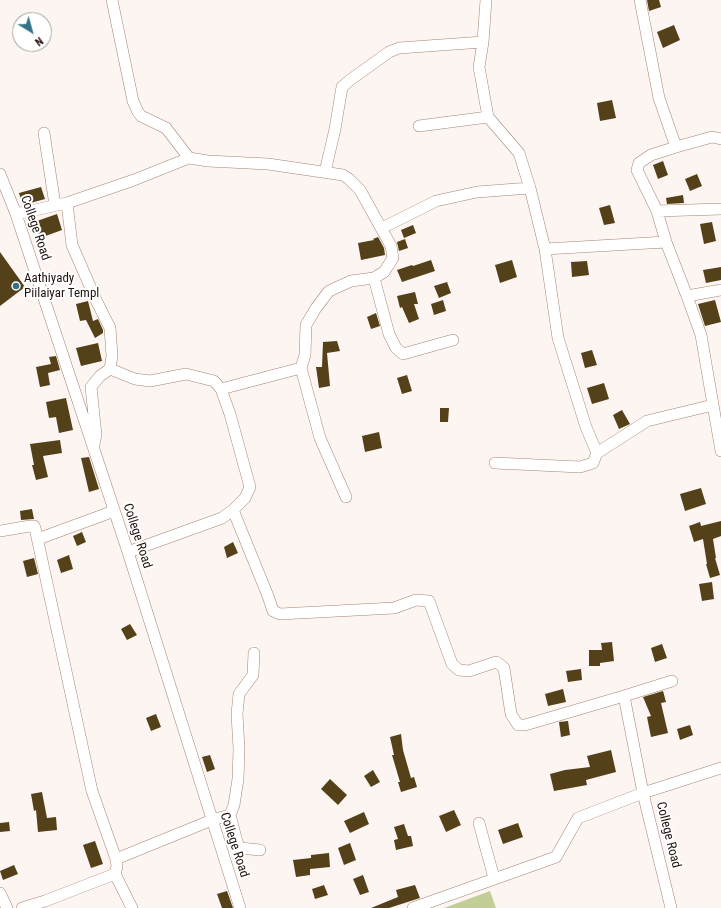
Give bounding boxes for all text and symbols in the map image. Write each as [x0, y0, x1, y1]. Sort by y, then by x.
north arrow [12, 12, 52, 52]
text: N [32, 34, 46, 48]
street label: College Road [17, 194, 53, 262]
place label: Aathiyady Piilaiyar Templ [24, 271, 99, 302]
marker: Aathiyady Piilaiyar Templ [11, 281, 21, 291]
street label: College Road [119, 501, 155, 571]
street label: College Road [652, 800, 684, 870]
street label: College Road [216, 810, 252, 880]

